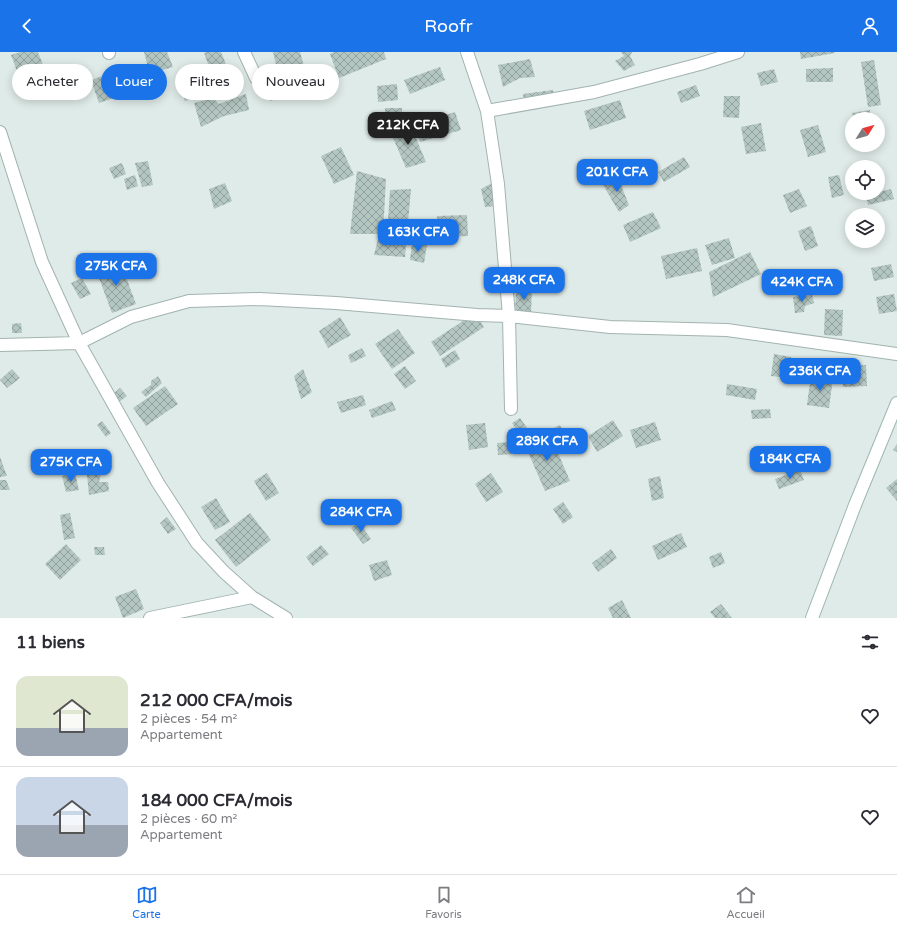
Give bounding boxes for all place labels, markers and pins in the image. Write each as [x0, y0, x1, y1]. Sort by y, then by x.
pin: 212K CFA [367, 112, 449, 146]
pin: 201K CFA [576, 159, 658, 193]
pin: 163K CFA [377, 219, 459, 253]
pin: 275K CFA [75, 253, 157, 287]
pin: 248K CFA [483, 267, 565, 301]
pin: 424K CFA [761, 269, 843, 303]
pin: 236K CFA [779, 358, 861, 392]
pin: 289K CFA [506, 428, 588, 462]
pin: 184K CFA [749, 446, 831, 480]
pin: 275K CFA [30, 449, 112, 483]
pin: 284K CFA [320, 499, 402, 533]

